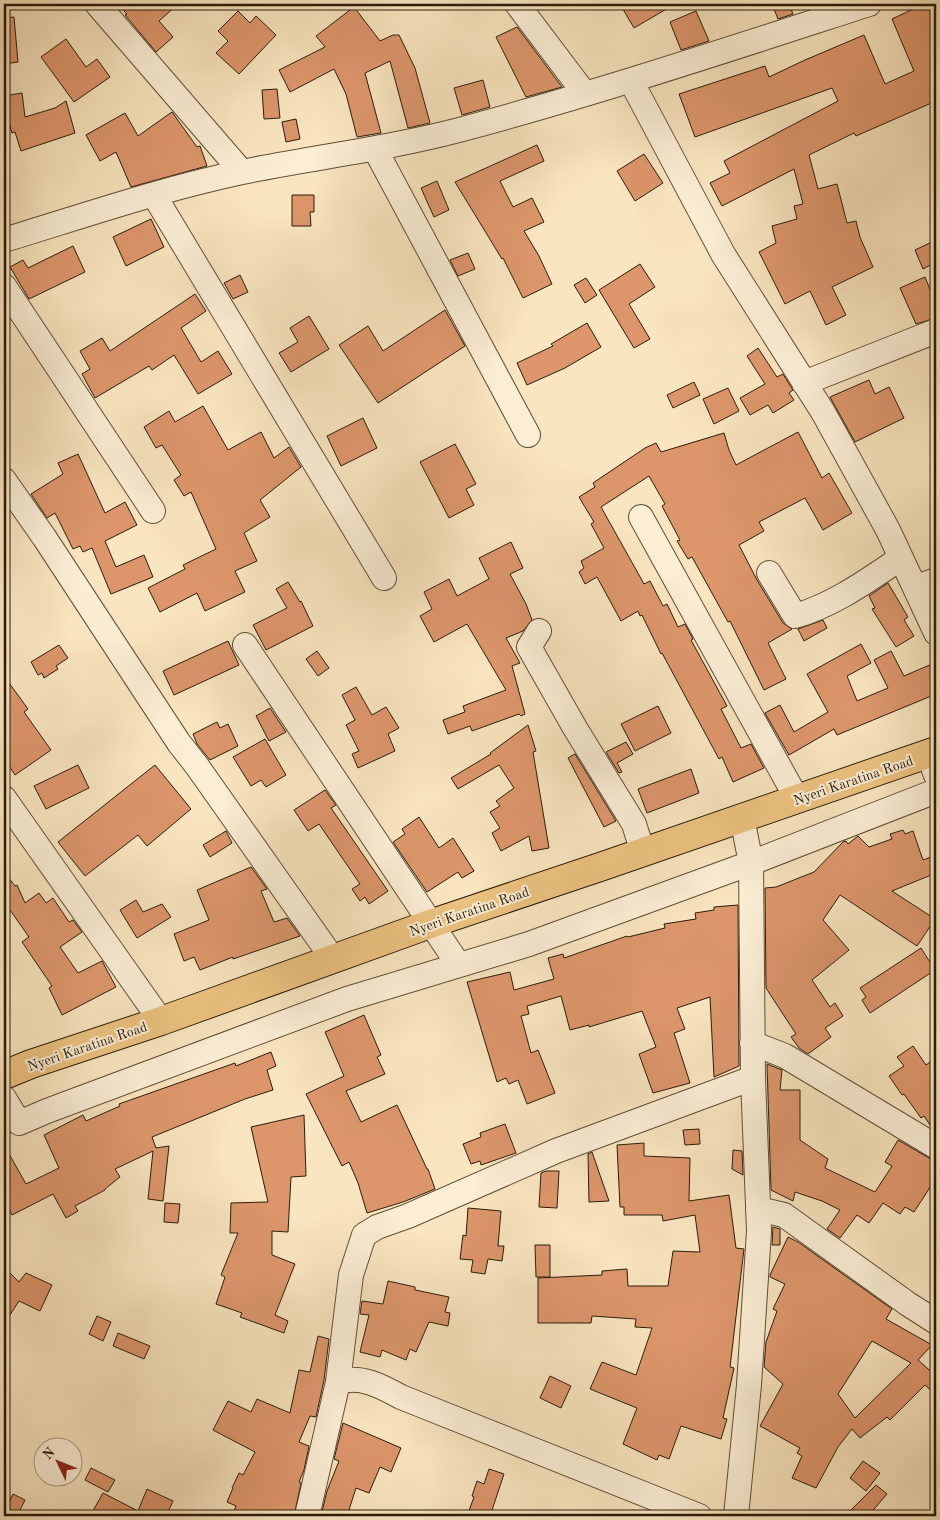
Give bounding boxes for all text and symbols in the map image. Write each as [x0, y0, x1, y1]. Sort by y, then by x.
street label: Nyeri Karatina Road [792, 754, 915, 808]
street label: Nyeri Karatina Road [408, 885, 531, 939]
street label: Nyeri Karatina Road [26, 1020, 149, 1074]
north arrow [32, 1438, 82, 1488]
text: N [40, 1445, 58, 1463]

